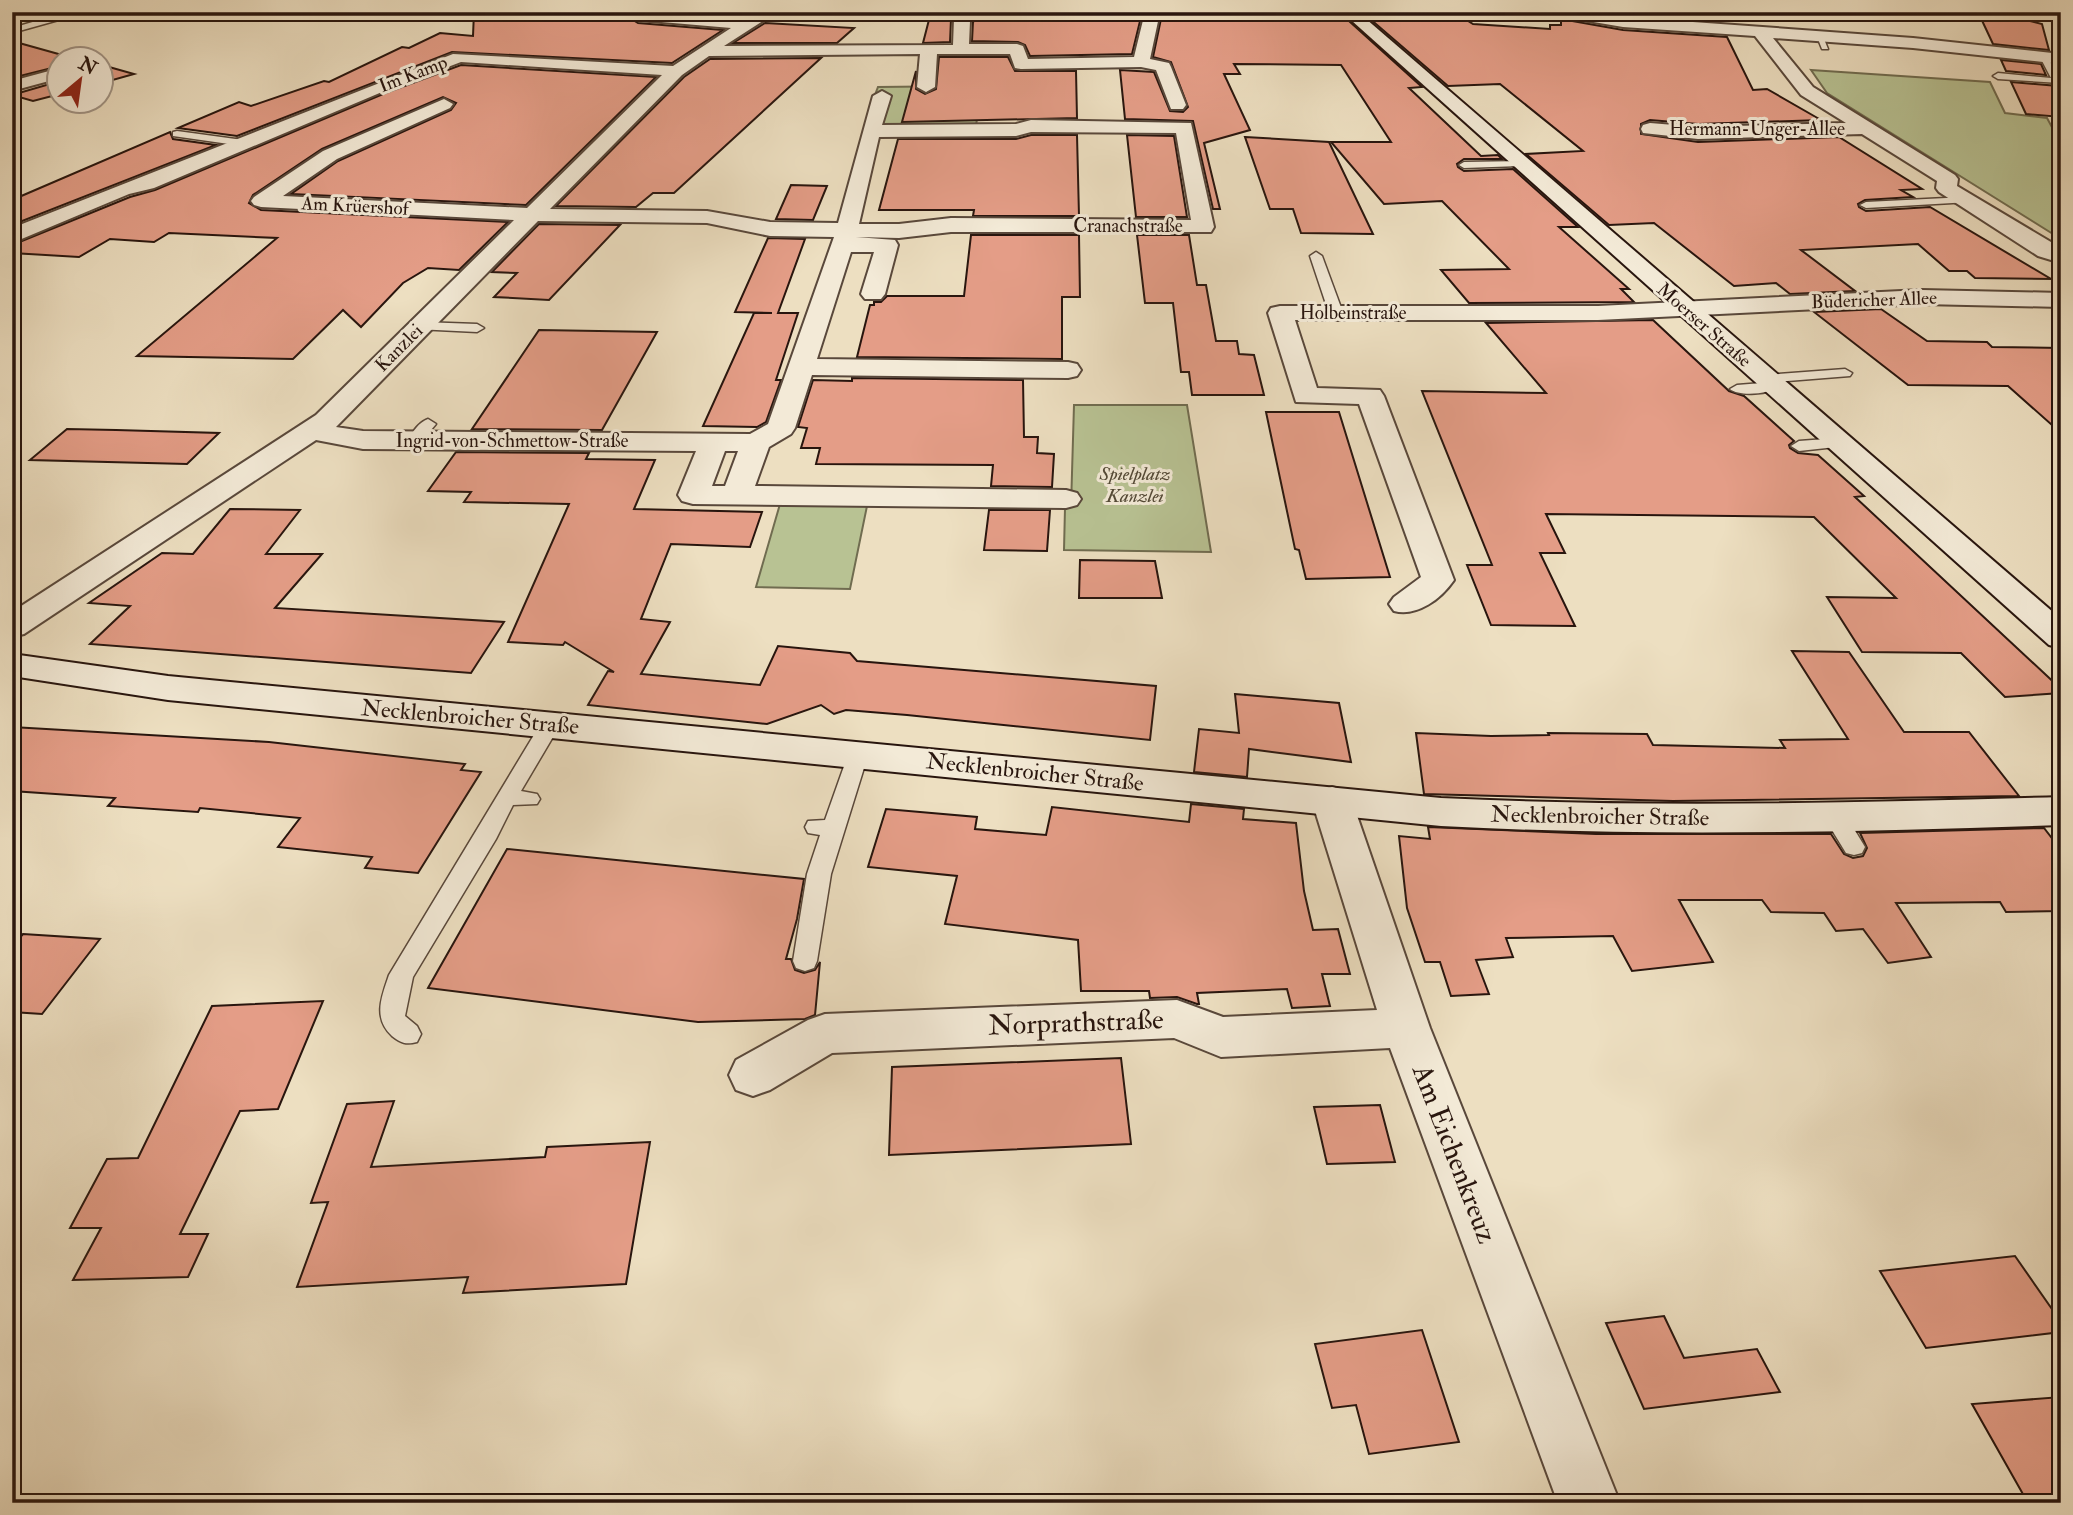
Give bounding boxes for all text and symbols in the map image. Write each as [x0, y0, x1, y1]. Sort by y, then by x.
north arrow [46, 46, 116, 116]
street label: Im Kamp [375, 50, 451, 99]
text: N [74, 51, 102, 81]
street label: Hermann-Unger-Allee [1669, 117, 1845, 141]
street label: Am Krüershof [300, 191, 412, 221]
street label: Cranachstraße [1073, 214, 1183, 238]
street label: Moerser Straße [1652, 277, 1756, 373]
street label: Büdericher Allee [1811, 286, 1937, 314]
street label: Holbeinstraße [1299, 301, 1407, 325]
street label: Kanzlei [370, 319, 428, 377]
street label: Ingrid-von-Schmettow-Straße [396, 429, 629, 453]
park label: Spielplatz Kanzlei [1099, 462, 1171, 508]
street label: Necklenbroicher Straße [360, 693, 581, 741]
street label: Necklenbroicher Straße [925, 746, 1146, 798]
street label: Necklenbroicher Straße [1490, 800, 1710, 832]
street label: Norprathstraße [988, 1002, 1165, 1044]
street label: Am Eichenkreuz [1404, 1059, 1504, 1249]

